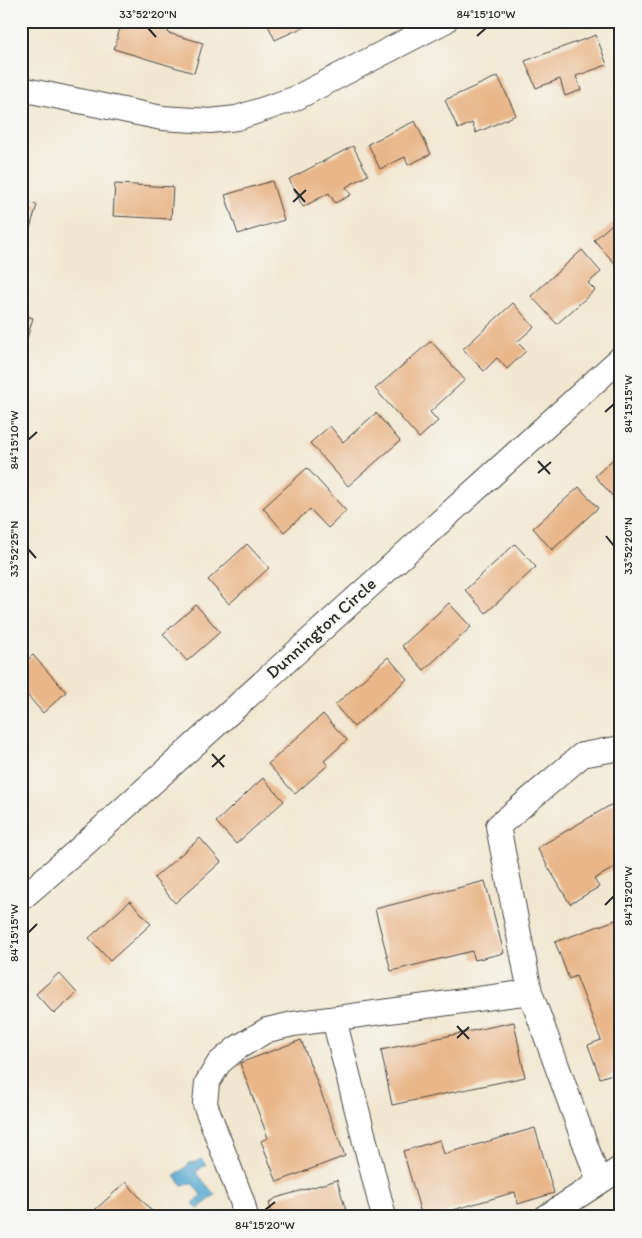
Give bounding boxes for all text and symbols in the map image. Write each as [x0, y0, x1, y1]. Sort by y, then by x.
text: 33°52'20"N [119, 7, 177, 21]
text: 84°15'10"W [456, 7, 516, 21]
text: 84°15'15"W [621, 375, 635, 433]
text: 84°15'10"W [7, 410, 21, 470]
text: 33°52'20"N [621, 517, 635, 575]
text: 33°52'25"N [7, 521, 21, 577]
street label: Dunnington Circle [261, 573, 381, 683]
text: 84°15'20"W [621, 866, 635, 926]
text: 84°15'15"W [7, 904, 21, 962]
text: 84°15'20"W [235, 1218, 295, 1232]

